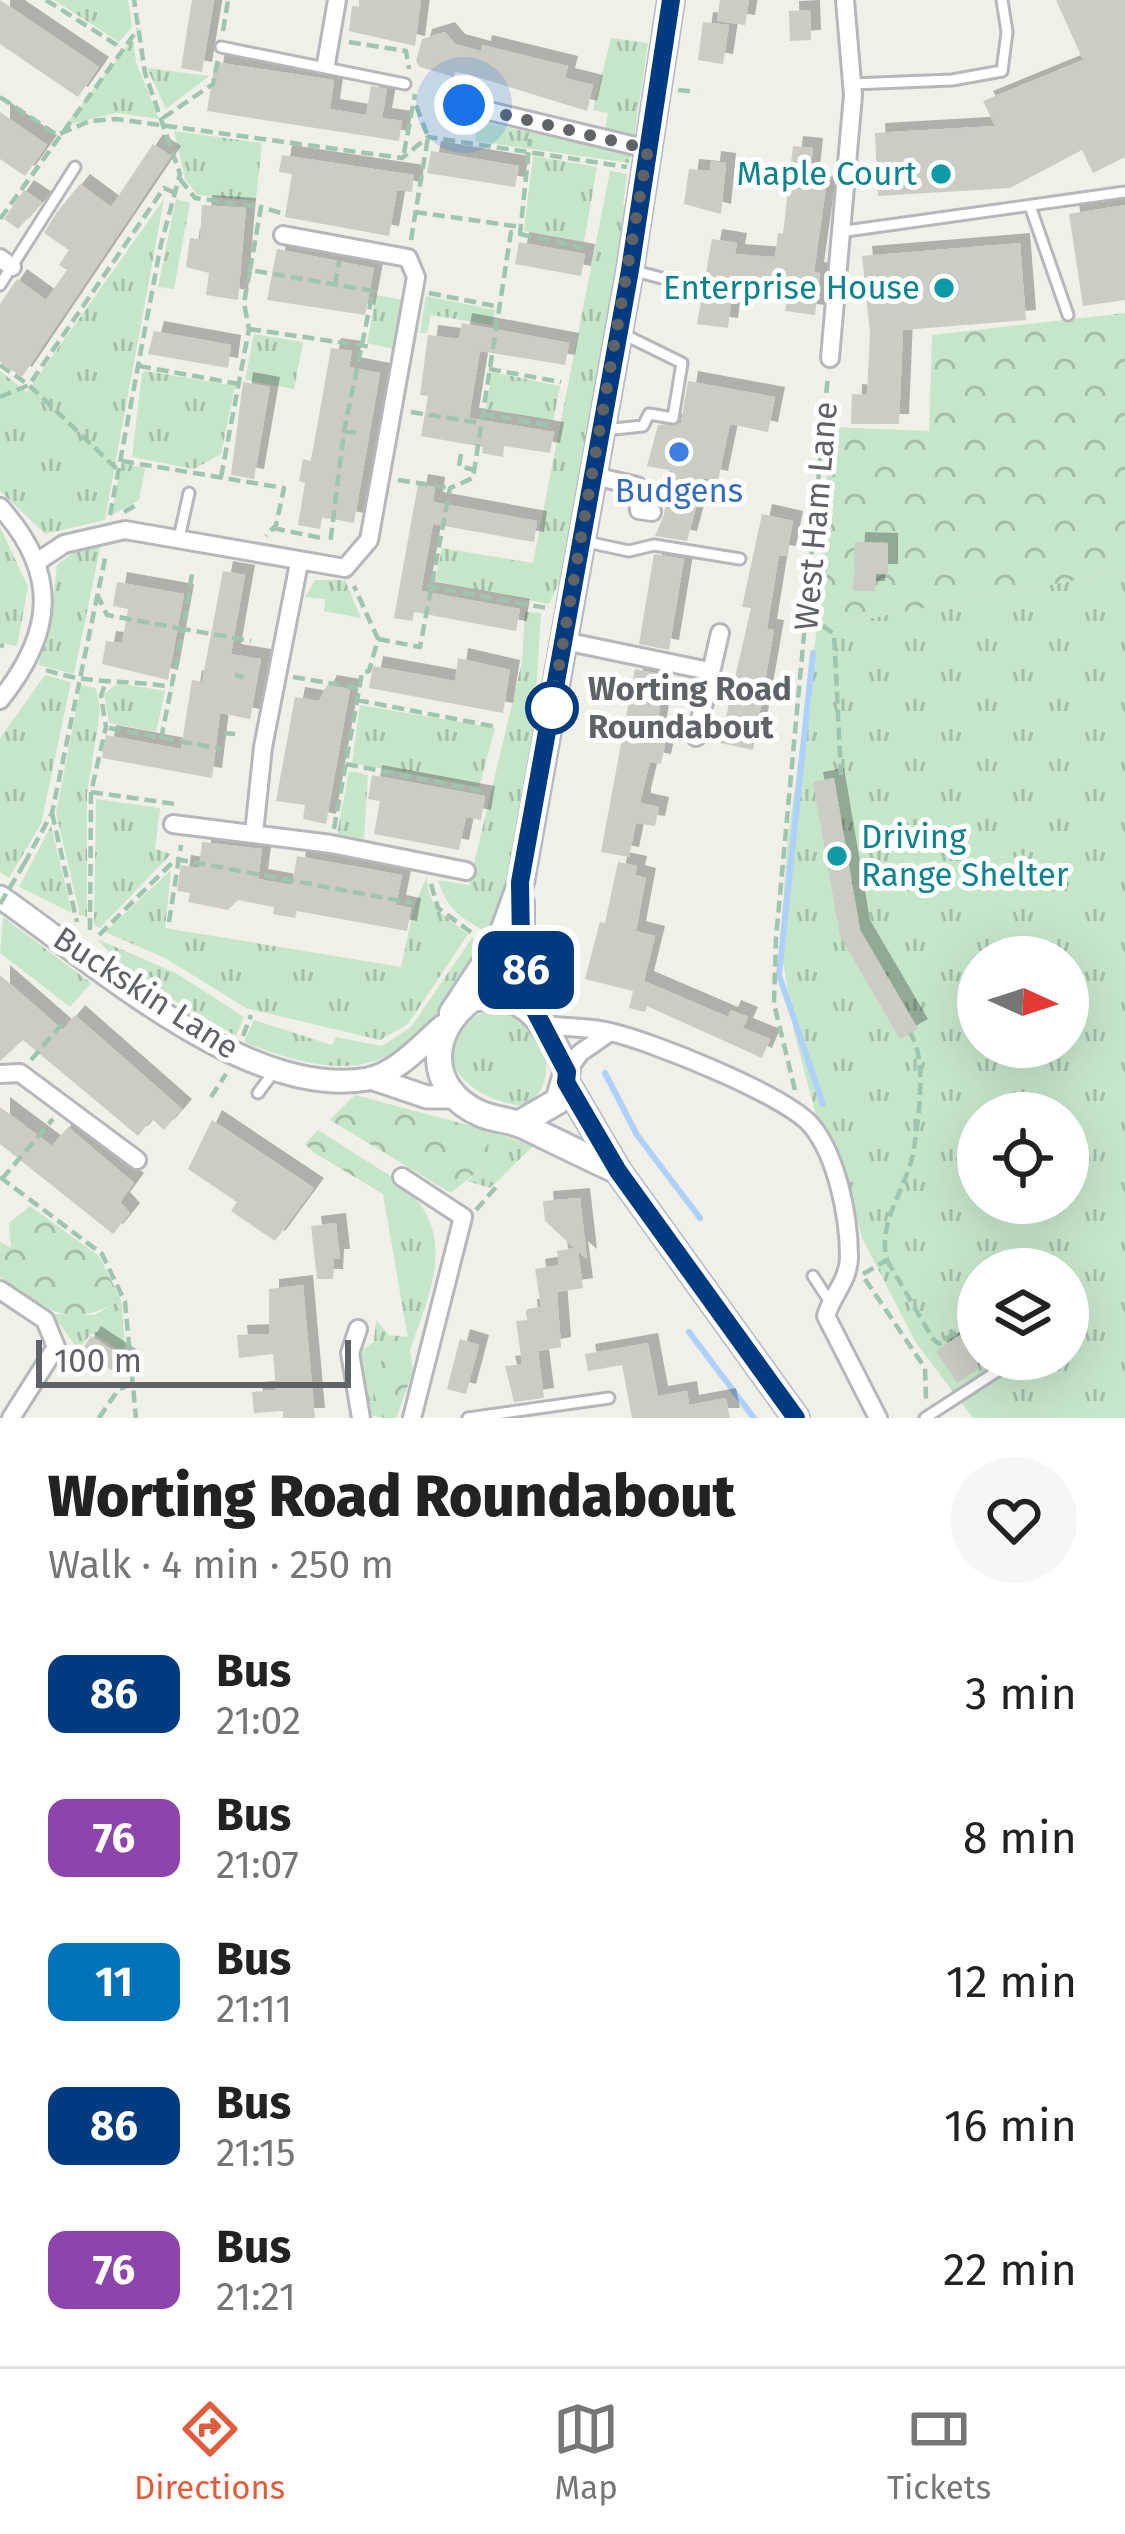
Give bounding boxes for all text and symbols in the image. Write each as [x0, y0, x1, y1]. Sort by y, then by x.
your location [434, 75, 494, 135]
place label: Maple Court [737, 154, 917, 194]
marker: Maple Court [928, 161, 954, 187]
place label: Enterprise House [663, 268, 920, 308]
marker: Enterprise House [931, 275, 957, 301]
street label: West Ham Lane [786, 400, 846, 632]
marker: Budgens [666, 439, 692, 465]
place label: Budgens [615, 471, 743, 511]
place label: Worting Road Roundabout [588, 669, 792, 747]
marker: Worting Road Roundabout [527, 683, 577, 733]
place label: Driving Range Shelter [861, 817, 1069, 895]
marker: Driving Range Shelter [824, 843, 850, 869]
street label: Buckskin Lane [46, 918, 246, 1068]
line badge: 86 [472, 931, 580, 1009]
north arrow [957, 936, 1089, 1068]
map controls [957, 936, 1089, 1380]
text: 86 [502, 945, 550, 995]
button: locate [957, 1092, 1089, 1224]
button: layers [957, 1248, 1089, 1380]
scale bar [36, 1334, 351, 1387]
text: 100 m [54, 1341, 142, 1381]
button: heart [951, 1457, 1077, 1583]
text: Worting Road Roundabout [48, 1463, 735, 1531]
text: Walk · 4 min · 250 m [48, 1542, 394, 1588]
text: Bus [216, 1644, 291, 1698]
text: 3 min [965, 1667, 1077, 1721]
text: 86 [90, 1669, 138, 1719]
text: 21:02 [216, 1698, 301, 1744]
text: Bus [216, 1788, 291, 1842]
text: 8 min [963, 1811, 1077, 1865]
text: 76 [93, 1813, 135, 1863]
text: 21:07 [216, 1842, 299, 1888]
text: Bus [216, 1932, 291, 1986]
text: 12 min [946, 1955, 1077, 2009]
text: 11 [95, 1957, 133, 2007]
text: 21:11 [216, 1986, 292, 2032]
text: Bus [216, 2076, 291, 2130]
text: 16 min [944, 2099, 1077, 2153]
text: 86 [90, 2101, 138, 2151]
text: 21:15 [216, 2130, 295, 2176]
text: Bus [216, 2220, 291, 2274]
text: 22 min [943, 2243, 1077, 2297]
text: 76 [93, 2245, 135, 2295]
text: 21:21 [216, 2274, 296, 2320]
tab: Directions [134, 2396, 285, 2508]
tab: Map [553, 2396, 619, 2508]
tab: Tickets [887, 2396, 991, 2508]

